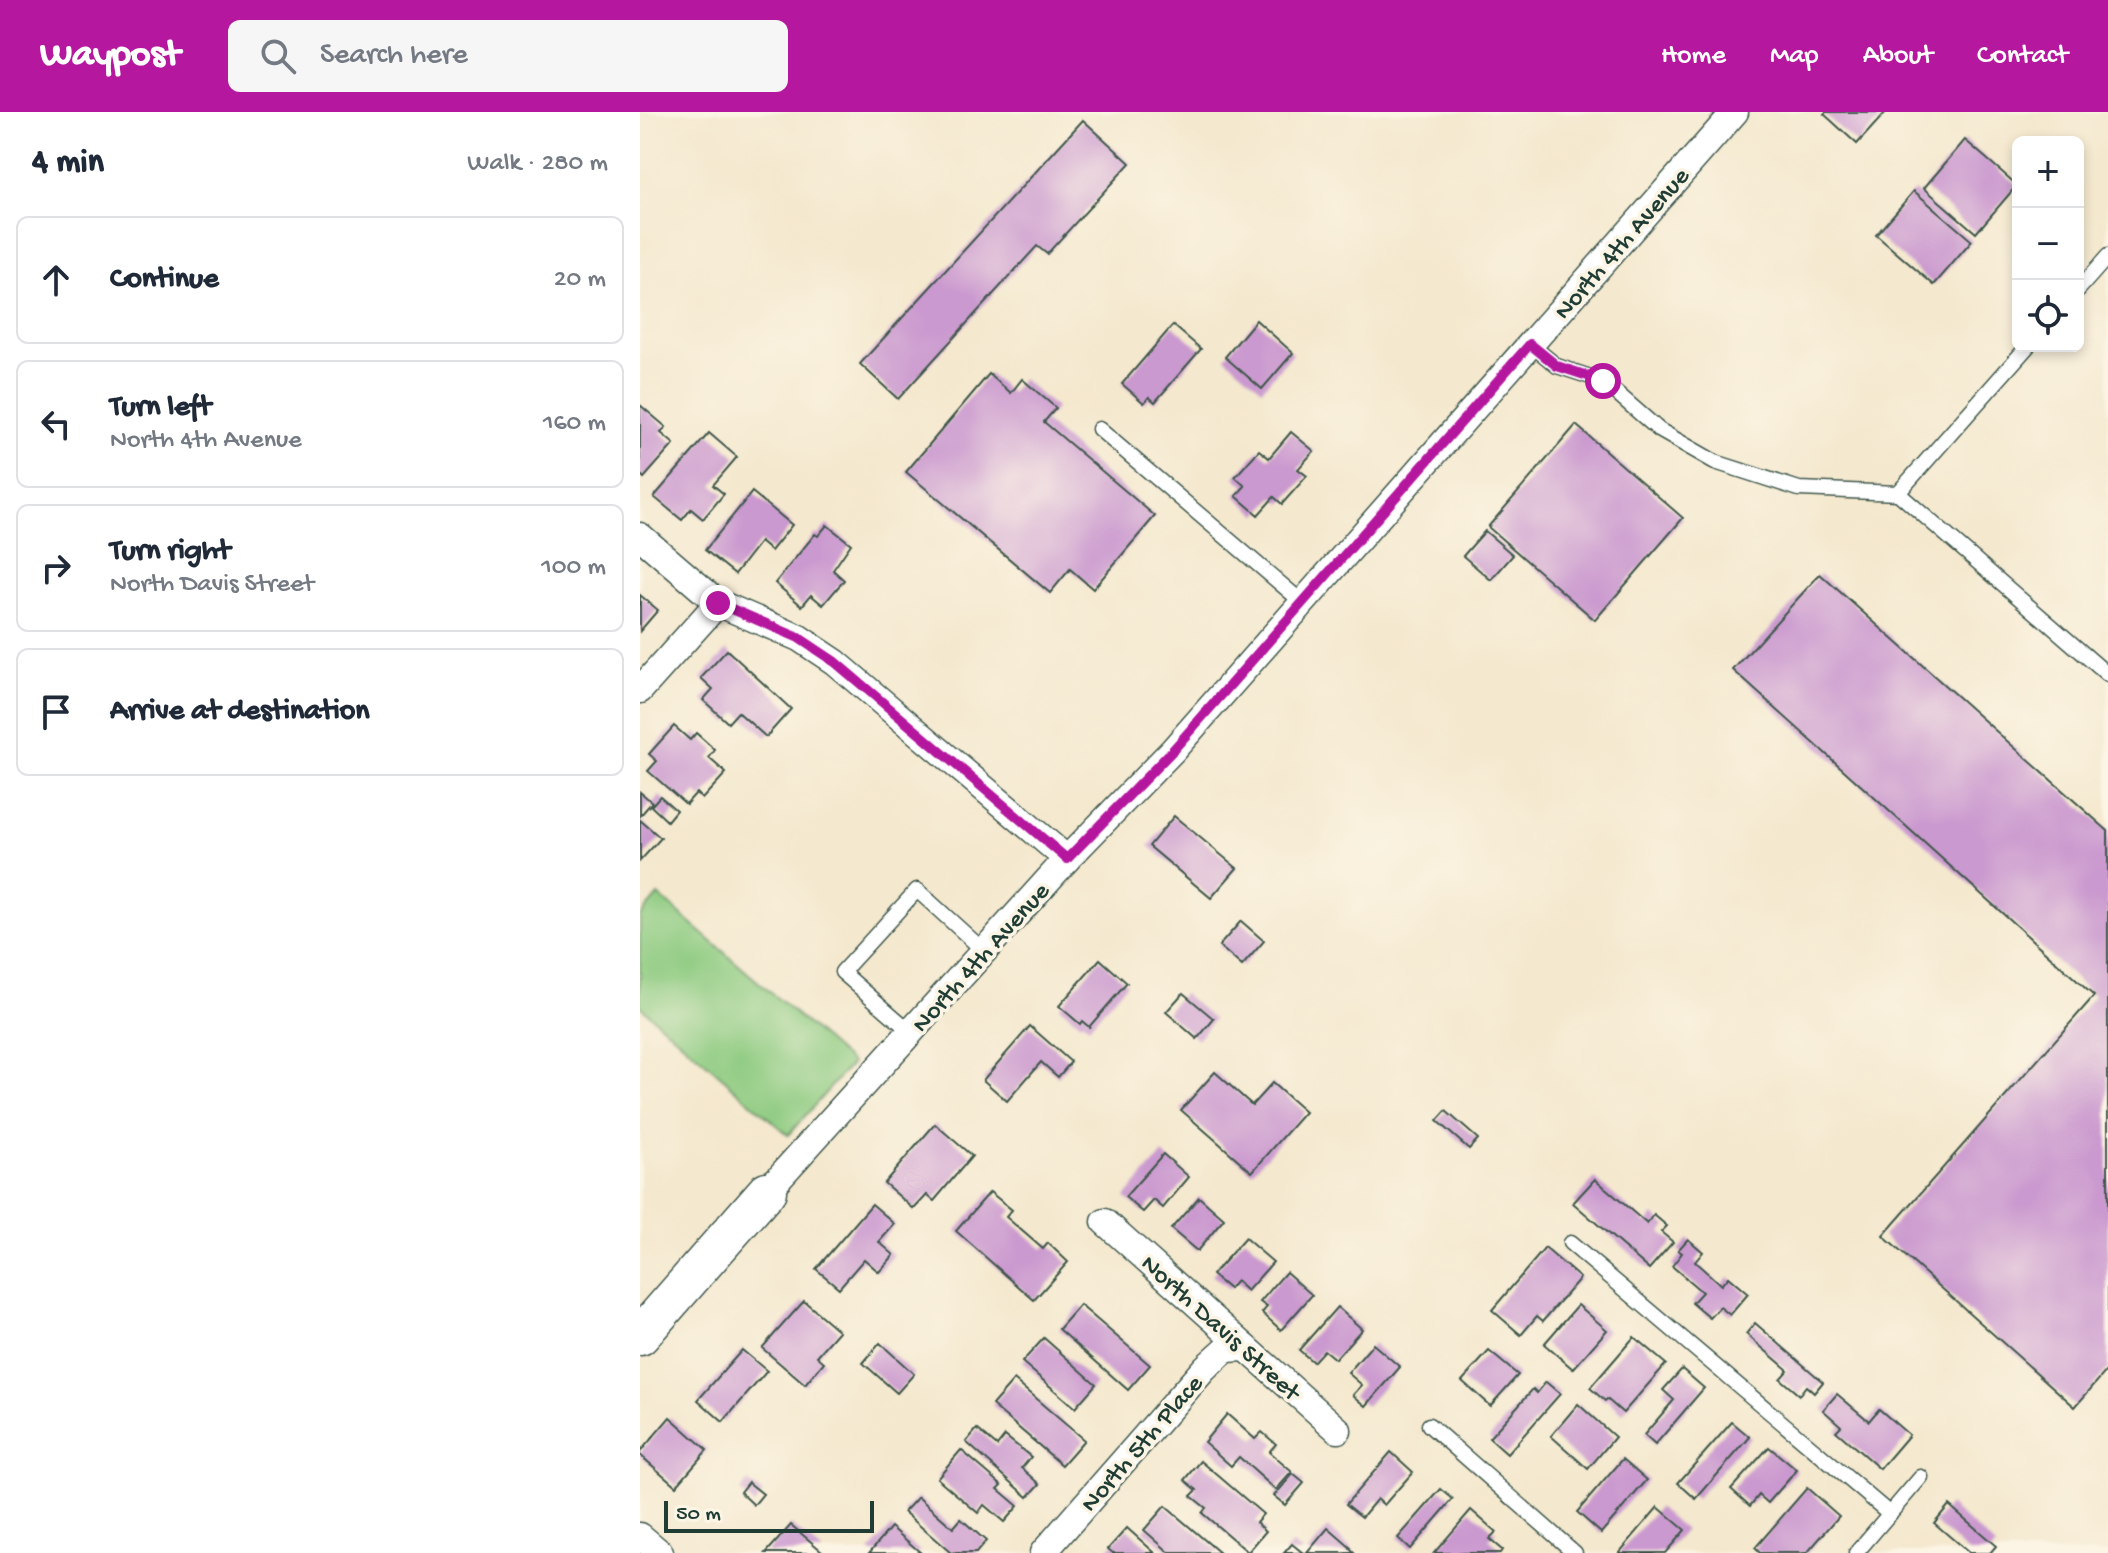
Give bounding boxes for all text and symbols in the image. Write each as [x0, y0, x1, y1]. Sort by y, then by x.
search box [228, 20, 788, 92]
text: Waypost [40, 34, 180, 78]
icon: search [256, 34, 300, 78]
text: Search here [320, 39, 468, 74]
text: Home [1661, 40, 1726, 73]
text: Map [1770, 40, 1819, 73]
text: About [1863, 40, 1933, 73]
text: Contact [1977, 40, 2068, 73]
map controls [2012, 136, 2084, 352]
button: + [2012, 136, 2084, 208]
text: 4 min [32, 144, 104, 184]
text: Walk · 280 m [467, 149, 608, 180]
street label: North 4th Avenue [1549, 162, 1698, 327]
button: − [2012, 208, 2084, 280]
icon: ahead [34, 258, 78, 302]
text: Continue [110, 263, 219, 298]
text: 20 m [554, 265, 606, 296]
button: locate [2012, 280, 2084, 352]
route start [1585, 363, 1621, 399]
text: Turn left [110, 391, 211, 426]
icon: left [34, 402, 78, 446]
text: 160 m [543, 409, 606, 440]
text: North 4th Avenue [110, 426, 302, 457]
text: Turn right [110, 535, 230, 570]
icon: right [34, 546, 78, 590]
text: 100 m [541, 553, 606, 584]
text: North Davis Street [110, 570, 314, 601]
route end [700, 585, 736, 621]
icon: arrive [34, 690, 78, 734]
text: Arrive at destination [110, 695, 370, 730]
street label: North 4th Avenue [907, 877, 1058, 1041]
street label: North Davis Street [1133, 1250, 1307, 1411]
street label: North 5th Place [1075, 1370, 1212, 1520]
scale bar [664, 1497, 874, 1533]
text: 50 m [676, 1502, 721, 1528]

